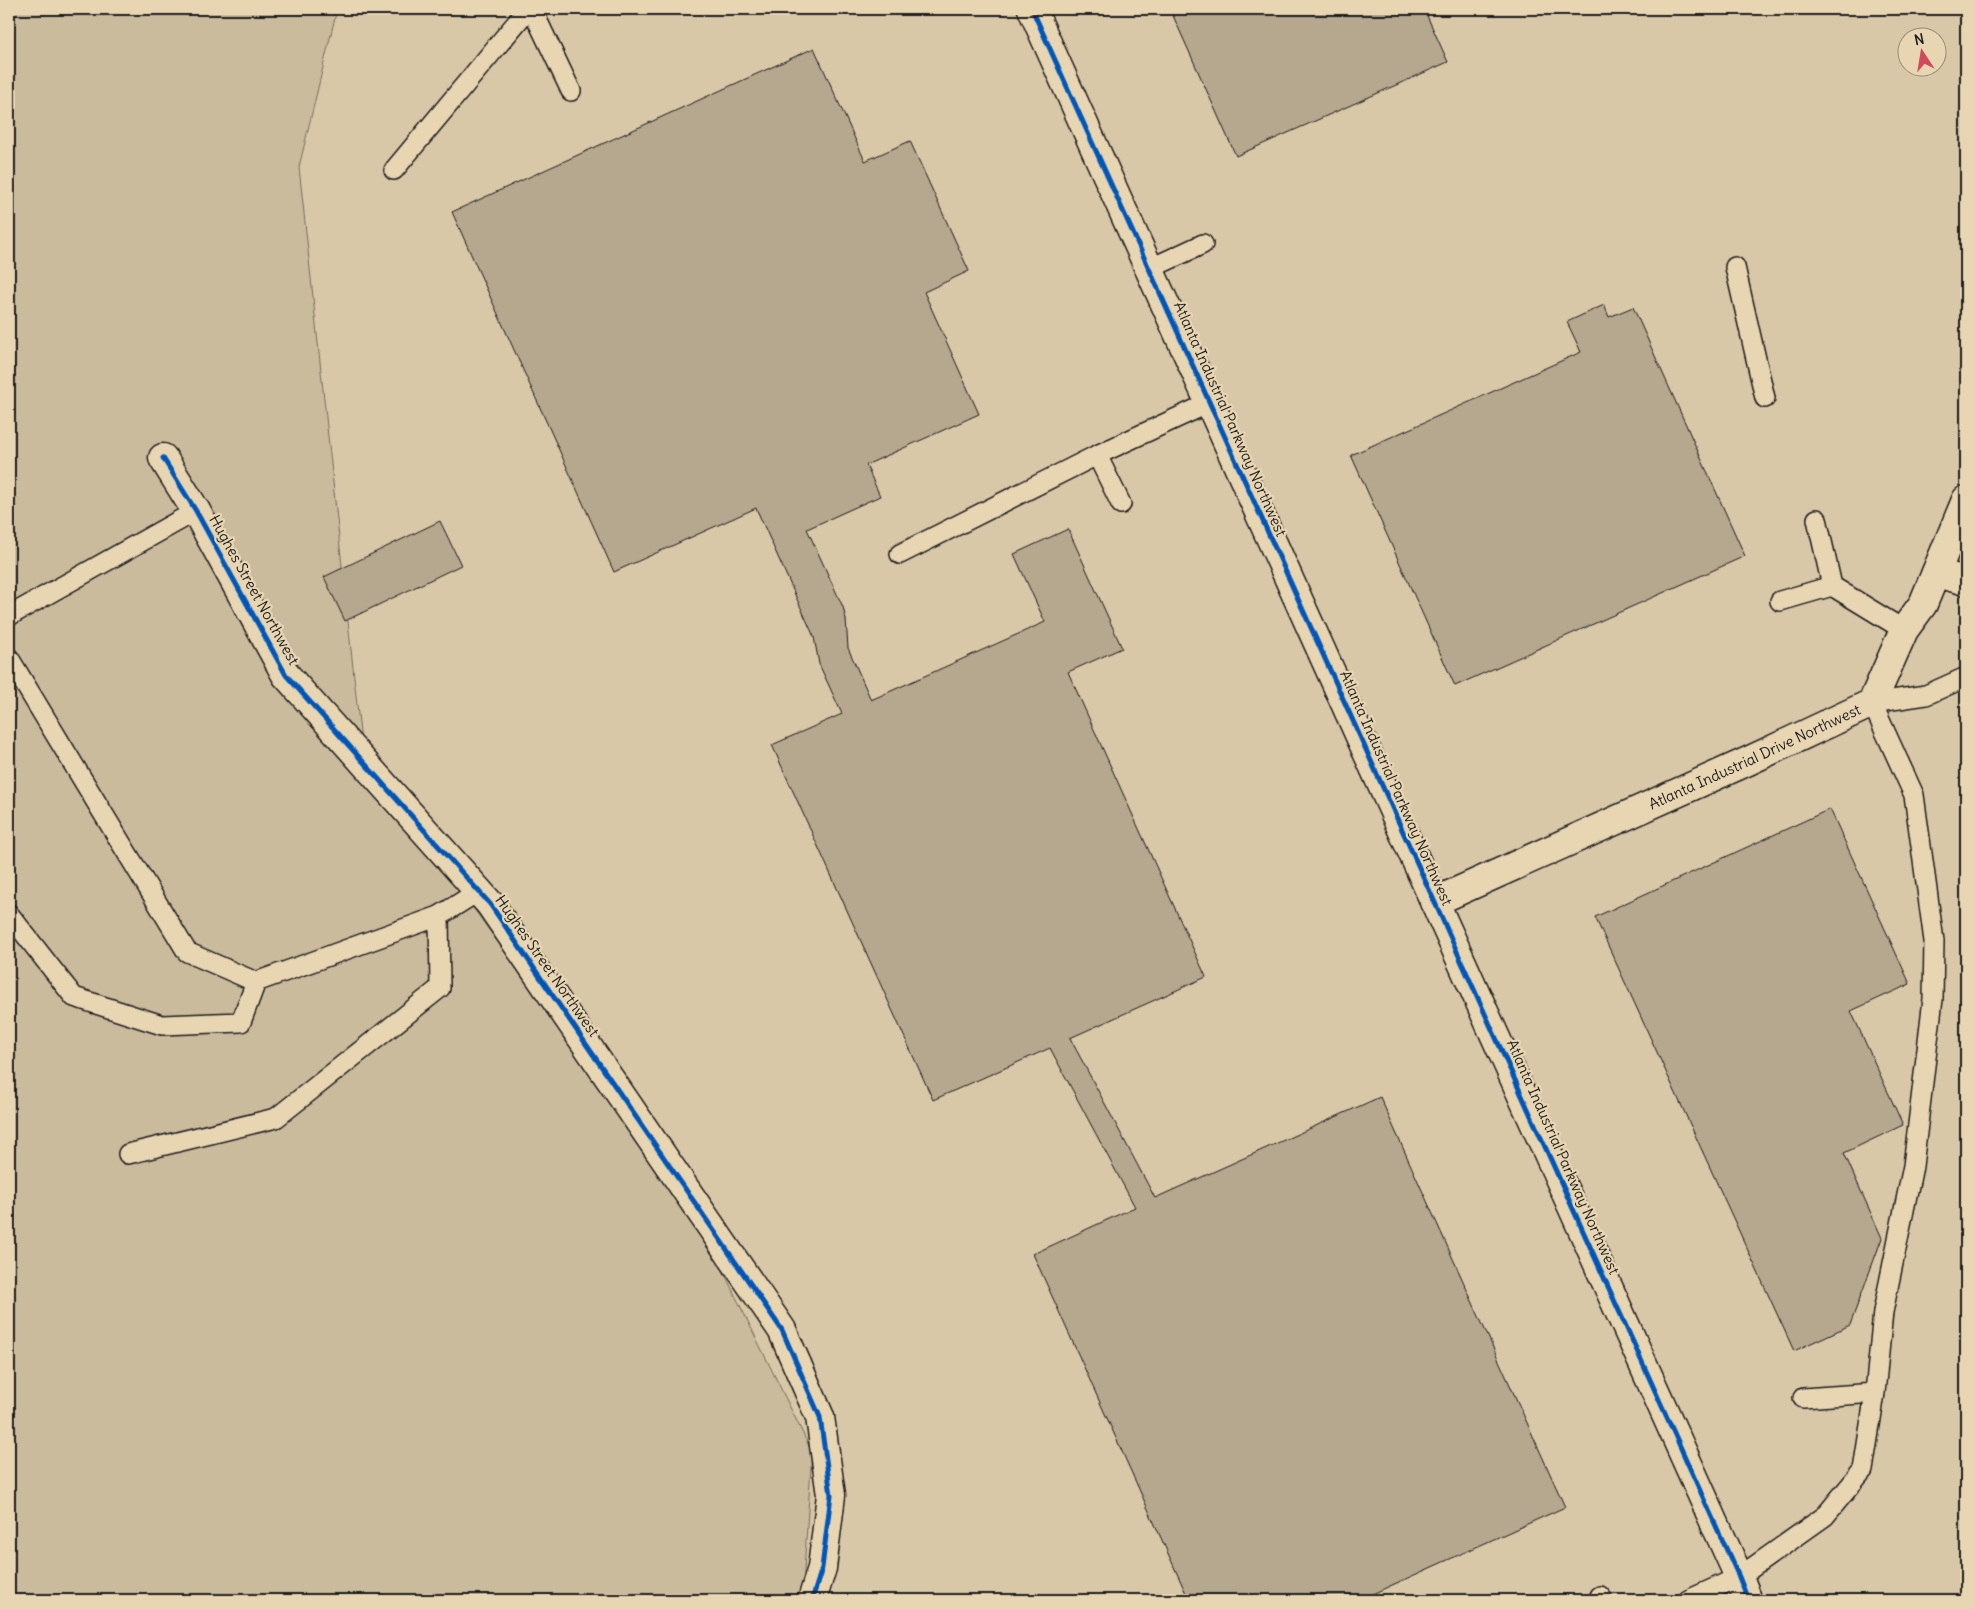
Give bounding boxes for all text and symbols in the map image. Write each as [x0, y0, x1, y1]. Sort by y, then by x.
north arrow [1898, 28, 1948, 78]
text: N [1913, 29, 1926, 49]
street label: Atlanta Industrial Parkway Northwest [1170, 298, 1291, 539]
street label: Hughes Street Northwest [205, 511, 304, 668]
street label: Atlanta Industrial Parkway Northwest [1336, 667, 1457, 908]
street label: Atlanta Industrial Drive Northwest [1646, 700, 1864, 813]
street label: Hughes Street Northwest [491, 891, 604, 1040]
street label: Atlanta Industrial Parkway Northwest [1503, 1036, 1624, 1277]

